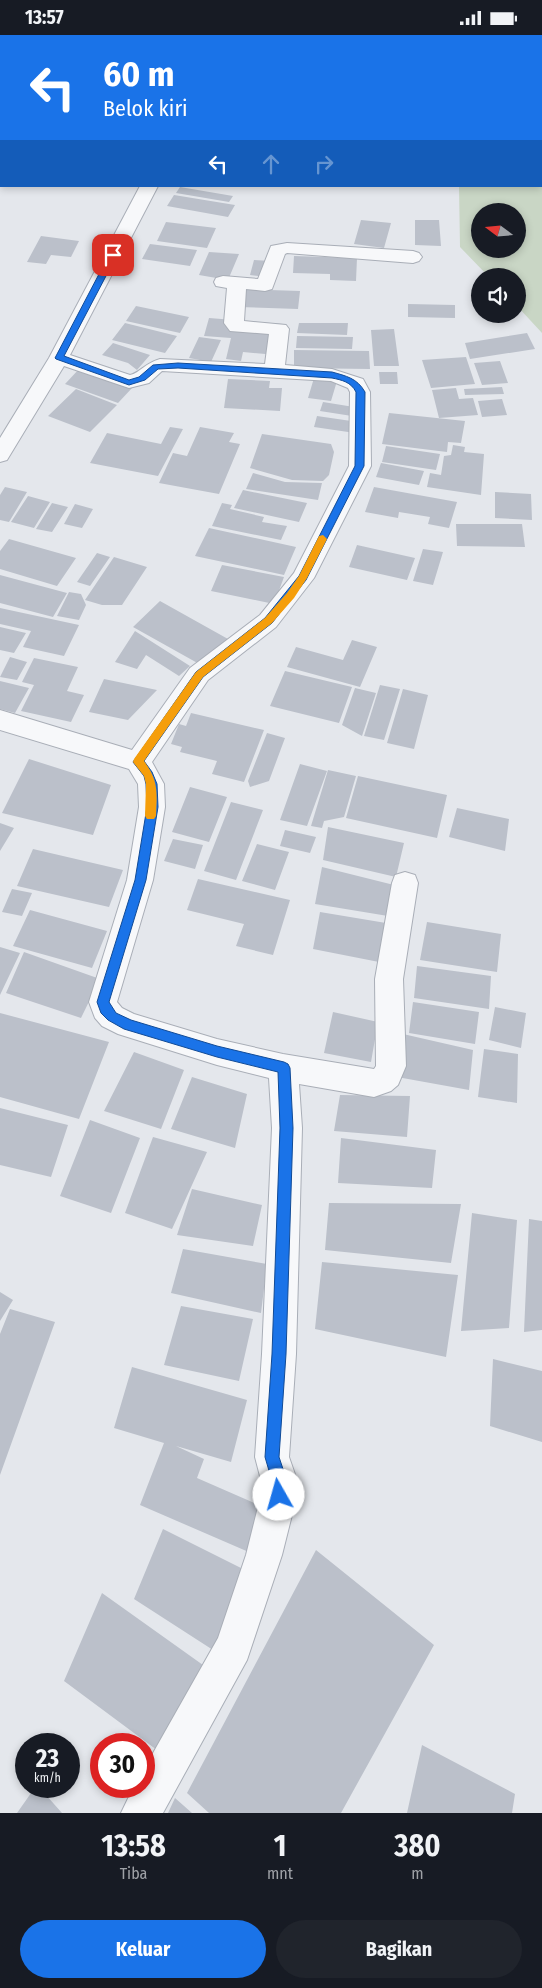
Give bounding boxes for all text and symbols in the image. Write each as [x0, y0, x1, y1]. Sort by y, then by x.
text: 13:57 [25, 6, 64, 29]
text: 60 m [103, 53, 174, 95]
icon: left [20, 55, 85, 120]
text: Belok kiri [103, 95, 188, 122]
icon: left [204, 150, 232, 178]
icon: ahead [257, 150, 285, 178]
icon: right [310, 150, 338, 178]
north arrow [471, 203, 526, 257]
map controls [471, 203, 526, 323]
pin [92, 234, 134, 276]
icon: arrive [99, 241, 127, 269]
button: sound [471, 268, 526, 323]
position arrow [252, 1468, 304, 1520]
speed limit sign: 30 [90, 1733, 155, 1798]
text: 23 [36, 1744, 59, 1774]
text: km/h [34, 1771, 61, 1785]
text: 13:58 [101, 1828, 166, 1864]
text: 1 [274, 1828, 286, 1864]
text: 380 [394, 1828, 441, 1864]
text: Tiba [120, 1864, 147, 1883]
text: mnt [267, 1864, 293, 1883]
text: m [411, 1864, 424, 1883]
button: Keluar [20, 1920, 266, 1978]
button: Bagikan [276, 1920, 522, 1978]

